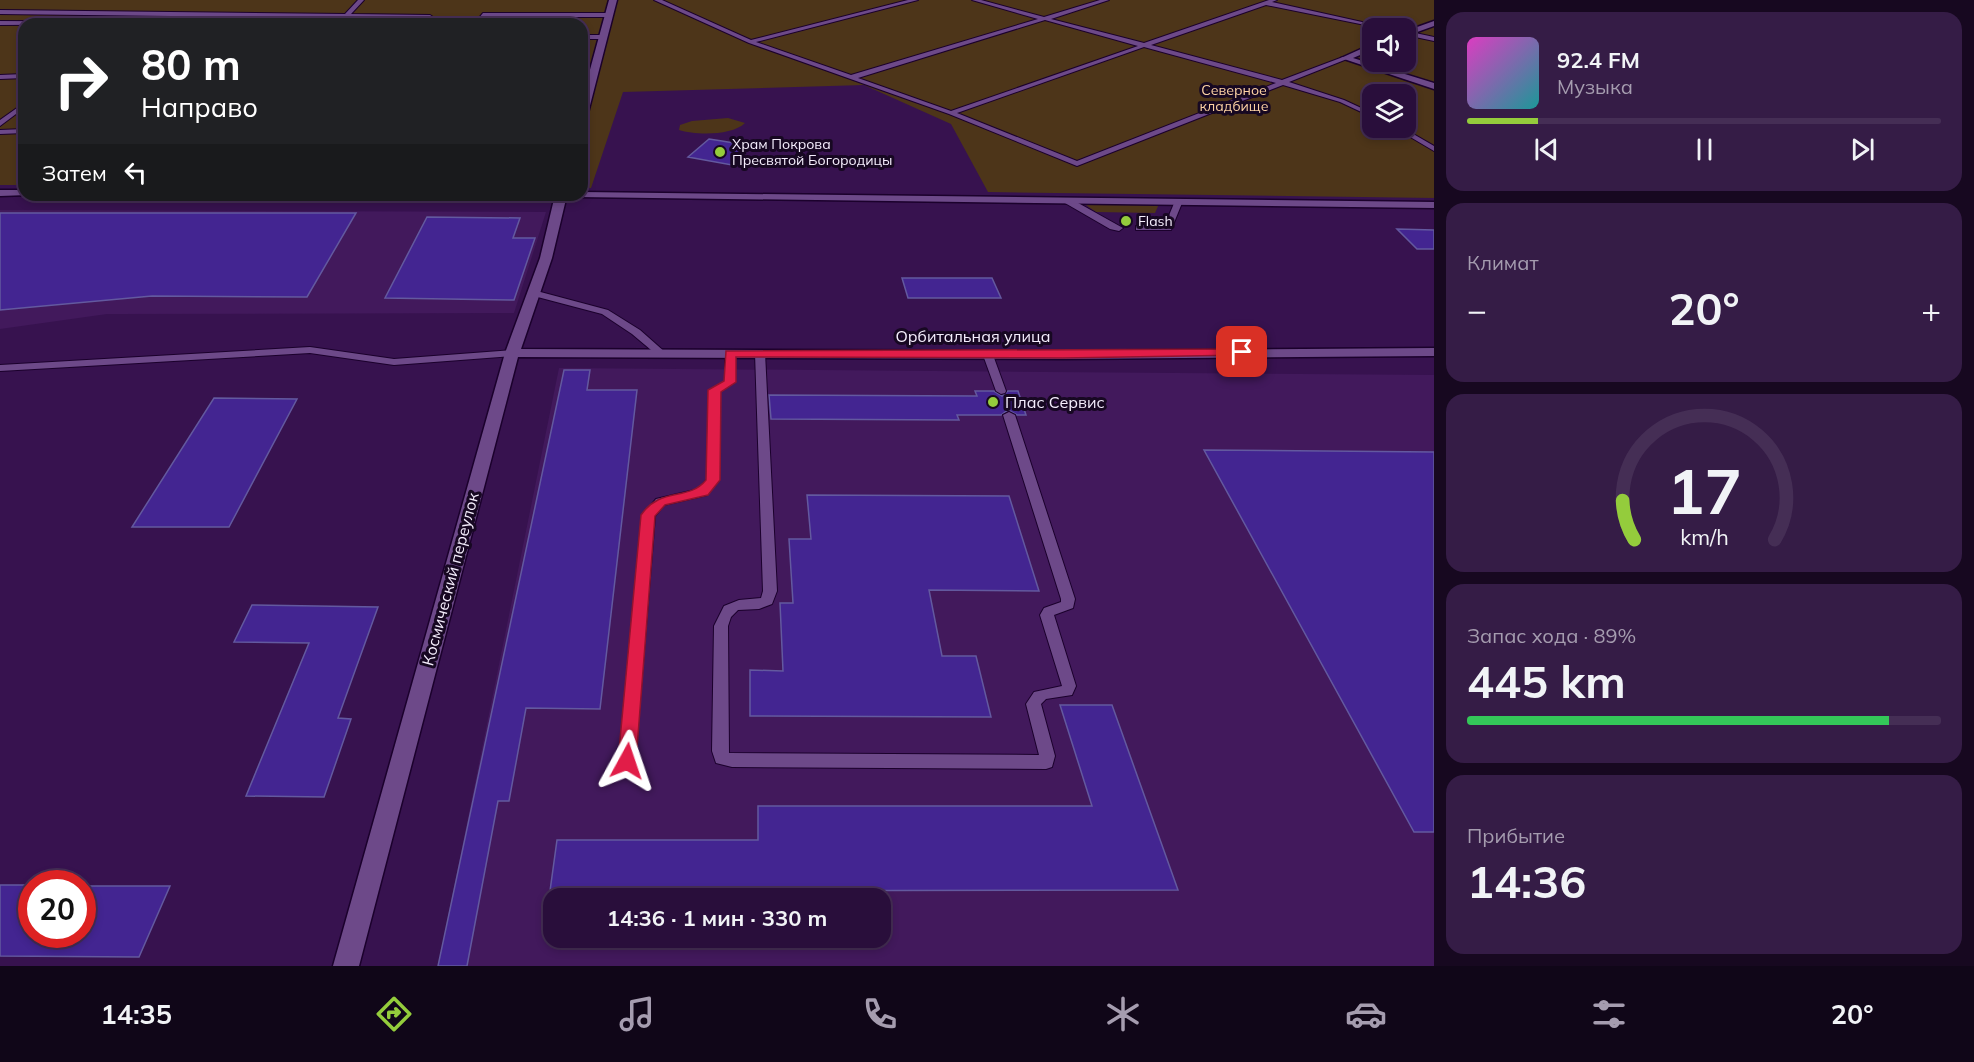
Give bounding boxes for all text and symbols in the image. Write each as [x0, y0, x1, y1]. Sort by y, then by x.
map controls [1362, 18, 1416, 138]
button: sound [1362, 18, 1416, 72]
text: 80 m [141, 38, 241, 91]
icon: right [42, 42, 120, 120]
text: 92.4 FM [1557, 46, 1640, 74]
text: Музыка [1557, 74, 1633, 99]
park label: Северное кладбище [1200, 81, 1269, 115]
button: layers [1362, 84, 1416, 138]
text: Направо [141, 90, 258, 124]
icon: previous [1530, 133, 1563, 166]
icon: pause [1688, 133, 1721, 166]
icon: next [1846, 133, 1879, 166]
place label: Храм Покрова Пресвятой Богородицы [732, 135, 893, 169]
marker: Храм Покрова Пресвятой Богородицы [713, 145, 727, 159]
icon: left [119, 156, 152, 189]
text: Затем [42, 159, 107, 187]
place label: Flash [1138, 212, 1173, 230]
marker: Flash [1119, 214, 1133, 228]
text: Климат [1467, 250, 1539, 275]
text: 20° [1668, 280, 1740, 336]
text: − [1467, 289, 1487, 330]
text: + [1921, 289, 1941, 330]
street label: Орбитальная улица [895, 326, 1051, 346]
pin [1216, 326, 1267, 377]
icon: arrive [1225, 335, 1258, 368]
place label: Плас Сервис [1005, 392, 1105, 412]
marker: Плас Сервис [986, 395, 1000, 409]
text: 17 [1667, 451, 1741, 530]
street label: Космический переулок [417, 490, 483, 668]
text: km/h [1680, 523, 1728, 550]
text: Запас хода · 89% [1467, 623, 1636, 648]
text: 445 km [1467, 653, 1626, 709]
position arrow [595, 729, 659, 793]
text: Прибытие [1467, 823, 1565, 848]
text: 14:36 [1467, 853, 1586, 909]
speed limit sign: 20 [18, 870, 96, 948]
text: 14:36 · 1 мин · 330 m [607, 904, 827, 932]
icon: directions [373, 993, 415, 1035]
icon: music [616, 993, 658, 1035]
icon: phone [859, 993, 901, 1035]
icon: climate [1102, 993, 1144, 1035]
icon: car [1345, 993, 1387, 1035]
icon: filters [1588, 993, 1630, 1035]
text: 14:35 [100, 997, 172, 1031]
text: 20° [1831, 997, 1873, 1031]

